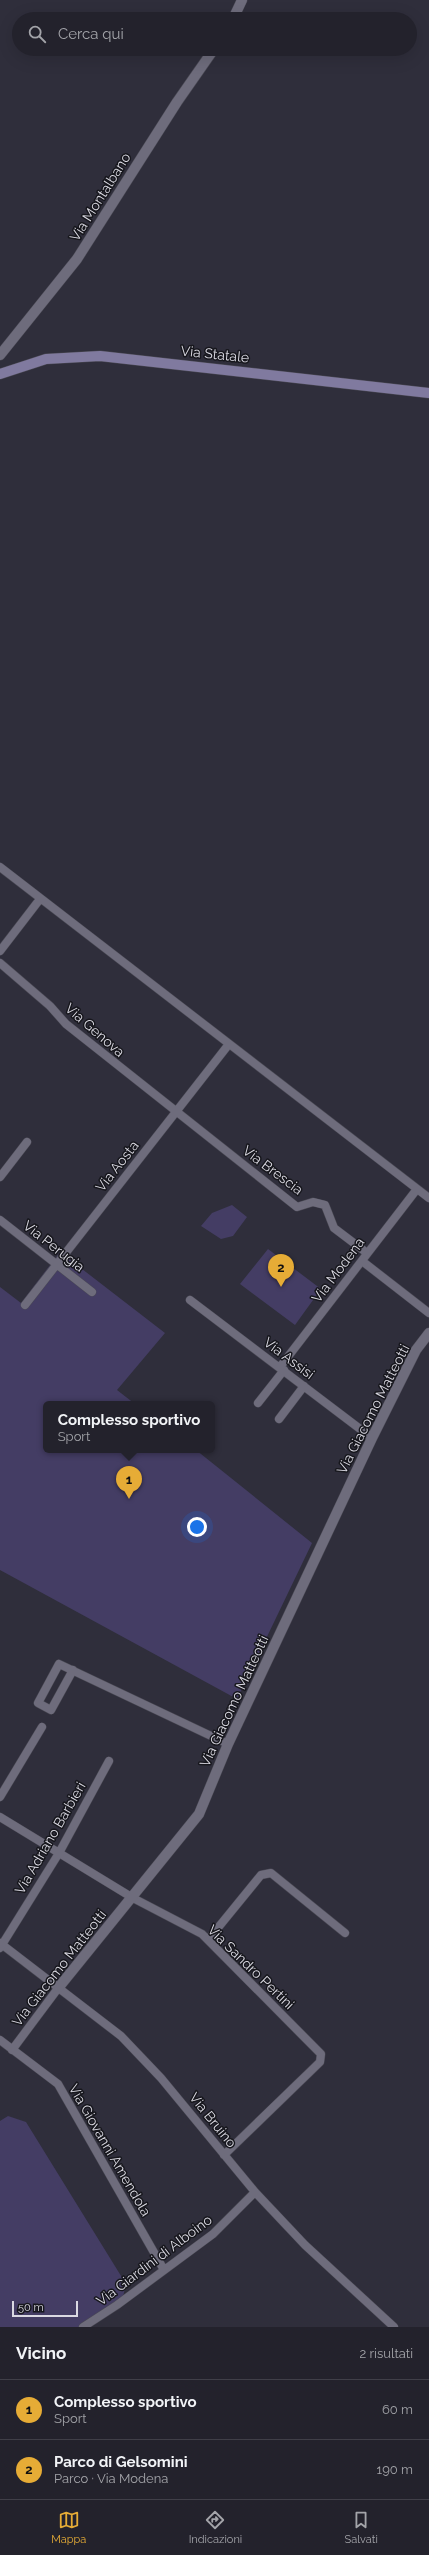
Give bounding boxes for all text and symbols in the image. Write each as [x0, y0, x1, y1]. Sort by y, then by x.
search box [12, 12, 417, 56]
icon: search [26, 23, 48, 45]
text: Cerca qui [58, 25, 124, 43]
street label: Via Montalbano [66, 150, 134, 244]
street label: Via Statale [180, 342, 250, 366]
street label: Via Genova [62, 1000, 128, 1060]
street label: Via Aosta [92, 1137, 142, 1195]
street label: Via Brescia [240, 1142, 306, 1198]
street label: Via Perugia [20, 1217, 88, 1275]
street label: Via Modena [308, 1234, 368, 1306]
pin: 2 [268, 1254, 294, 1287]
street label: Via Assisi [261, 1334, 317, 1382]
street label: Via Giacomo Matteotti [333, 1342, 413, 1476]
popup [43, 1401, 215, 1453]
text: Complesso sportivo [58, 1411, 200, 1429]
text: Sport [58, 1429, 90, 1444]
pin: 1 [116, 1466, 142, 1499]
your location [187, 1517, 207, 1537]
street label: Via Giacomo Matteotti [197, 1633, 271, 1769]
street label: Via Adriano Barbieri [11, 1779, 89, 1897]
street label: Via Giacomo Matteotti [9, 1907, 109, 2029]
street label: Via Sandro Pertini [204, 1922, 298, 2012]
street label: Via Giovanni Amendola [66, 2081, 154, 2219]
street label: Via Bruino [186, 2089, 240, 2151]
street label: Via Giardini di Alboino [93, 2211, 215, 2309]
scale bar [12, 2299, 78, 2318]
text: 50 m [18, 2301, 44, 2314]
text: Vicino [16, 2343, 66, 2363]
text: 2 risultati [359, 2346, 413, 2361]
text: Complesso sportivo [54, 2393, 197, 2411]
text: 1 [26, 2402, 32, 2417]
text: 60 m [382, 2402, 413, 2417]
text: Sport [54, 2411, 87, 2426]
text: Parco di Gelsomini [54, 2453, 188, 2471]
text: 2 [25, 2462, 33, 2477]
text: 190 m [377, 2462, 413, 2477]
text: Parco · Via Modena [54, 2471, 168, 2486]
tab: Mappa [51, 2509, 86, 2546]
tab: Indicazioni [189, 2509, 242, 2546]
tab: Salvati [345, 2509, 378, 2546]

